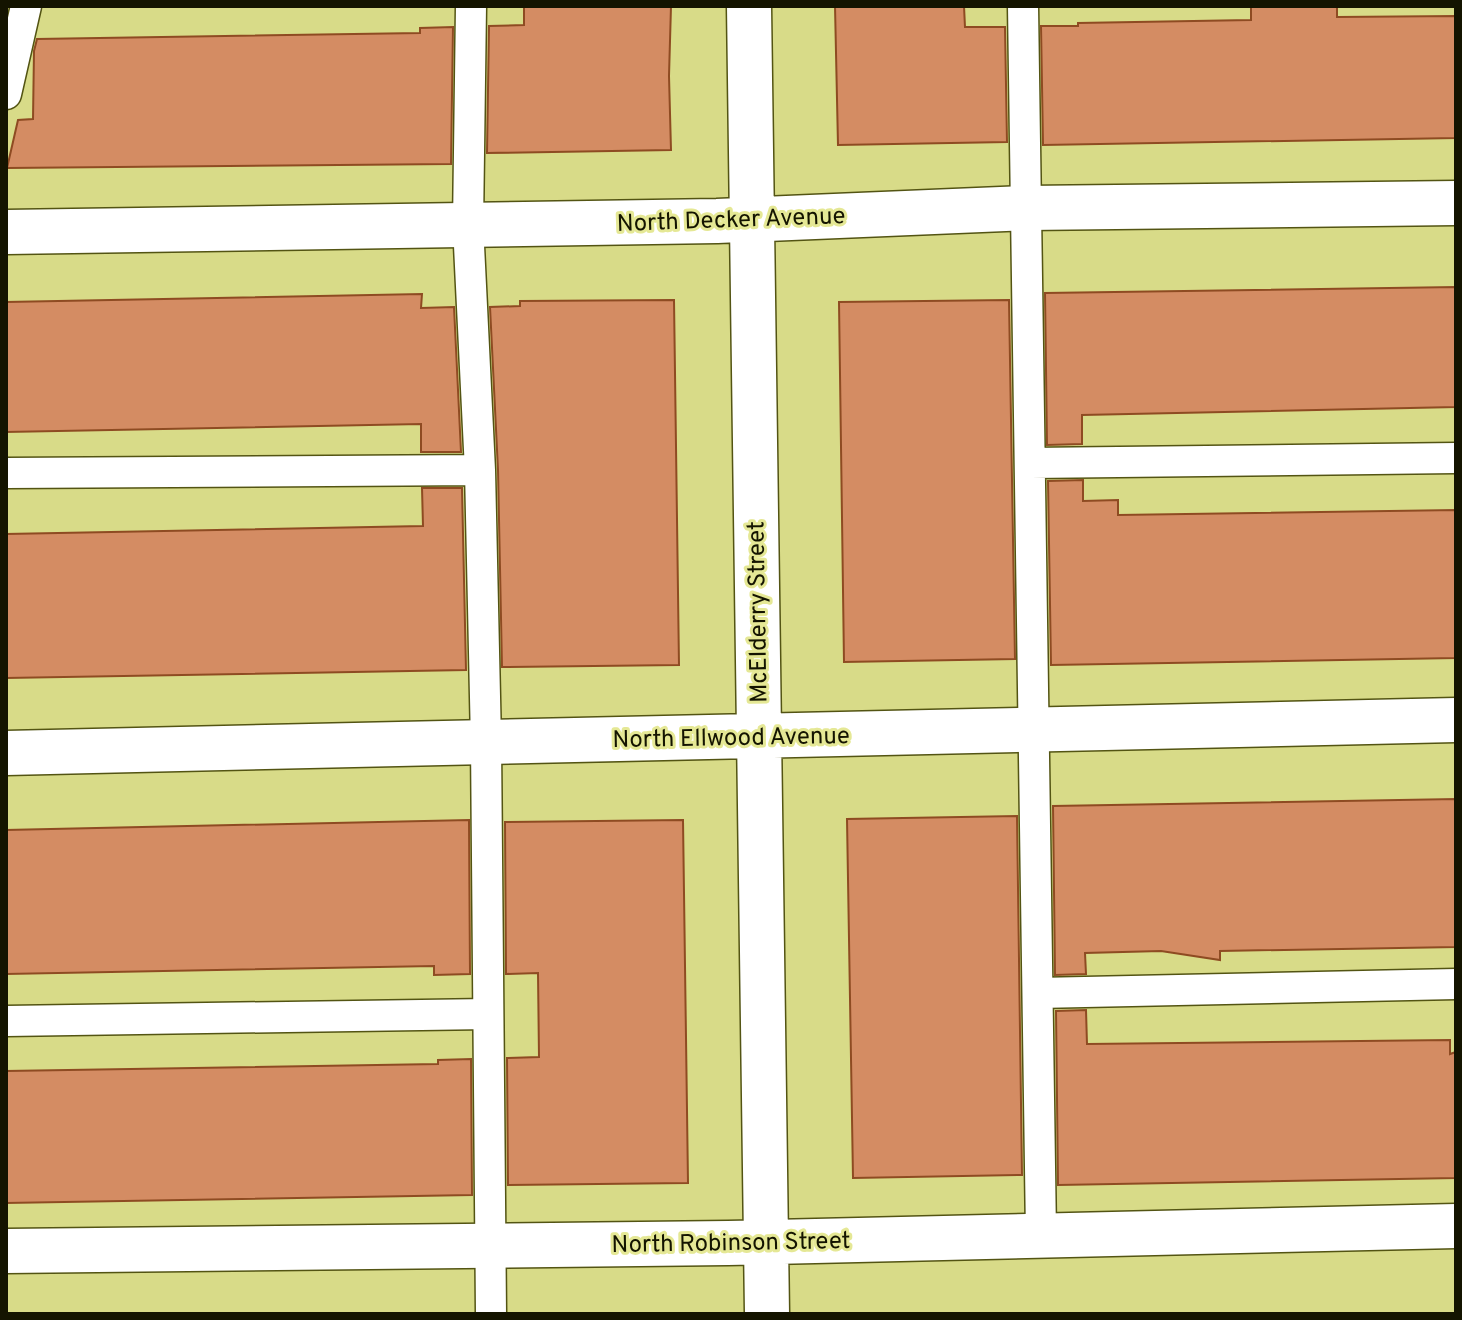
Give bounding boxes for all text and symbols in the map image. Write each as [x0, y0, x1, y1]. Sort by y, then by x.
street label: North Decker Avenue [616, 202, 846, 240]
street label: McElderry Street [742, 521, 776, 703]
street label: North Ellwood Avenue [612, 722, 850, 756]
street label: North Robinson Street [611, 1227, 851, 1261]

